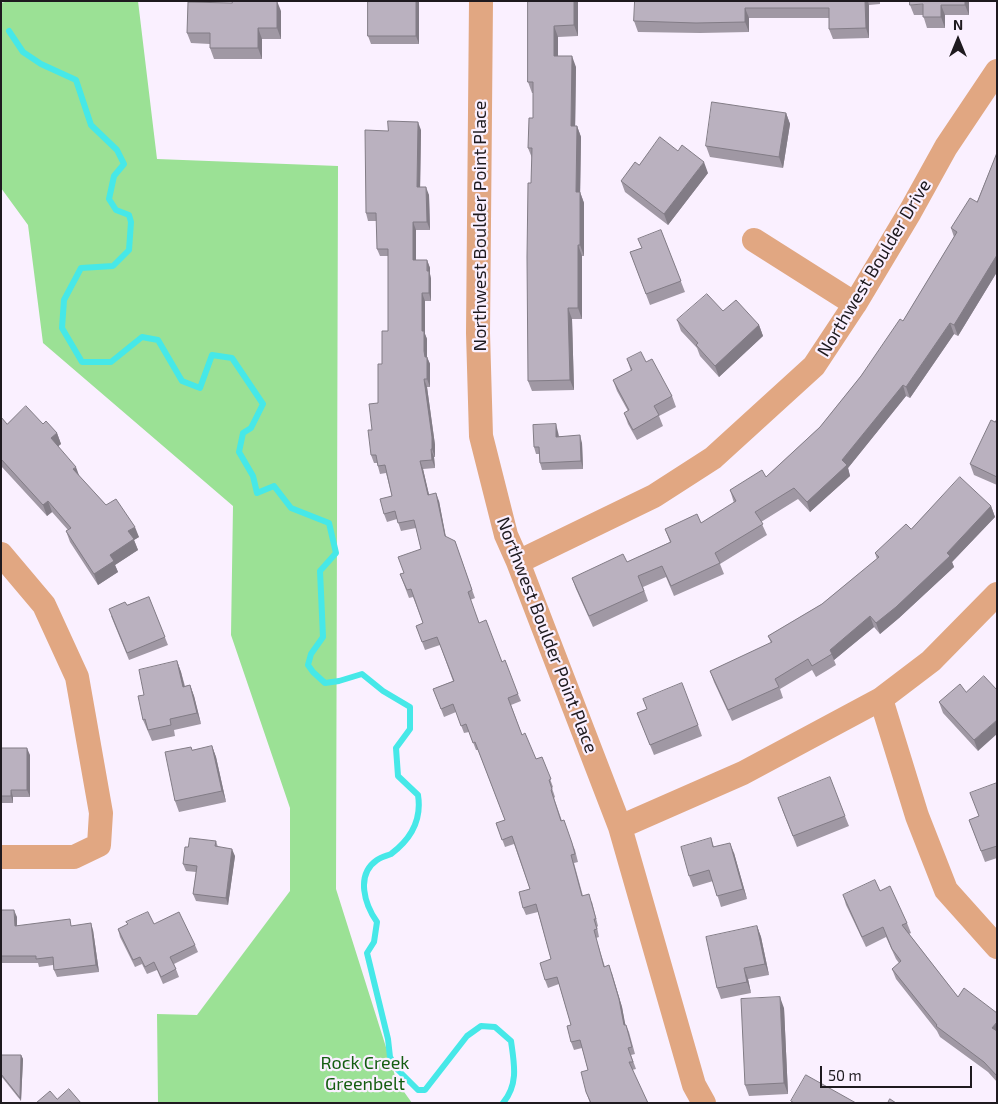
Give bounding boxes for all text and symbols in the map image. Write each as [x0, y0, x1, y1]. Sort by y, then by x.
north arrow [933, 15, 983, 65]
text: N [953, 16, 963, 33]
street label: Northwest Boulder Point Place [469, 101, 491, 351]
street label: Northwest Boulder Drive [813, 176, 935, 360]
street label: Northwest Boulder Point Place [492, 514, 602, 756]
park label: Rock Creek Greenbelt [321, 1052, 409, 1094]
scale bar [823, 1056, 976, 1088]
text: 50 m [828, 1066, 862, 1084]

